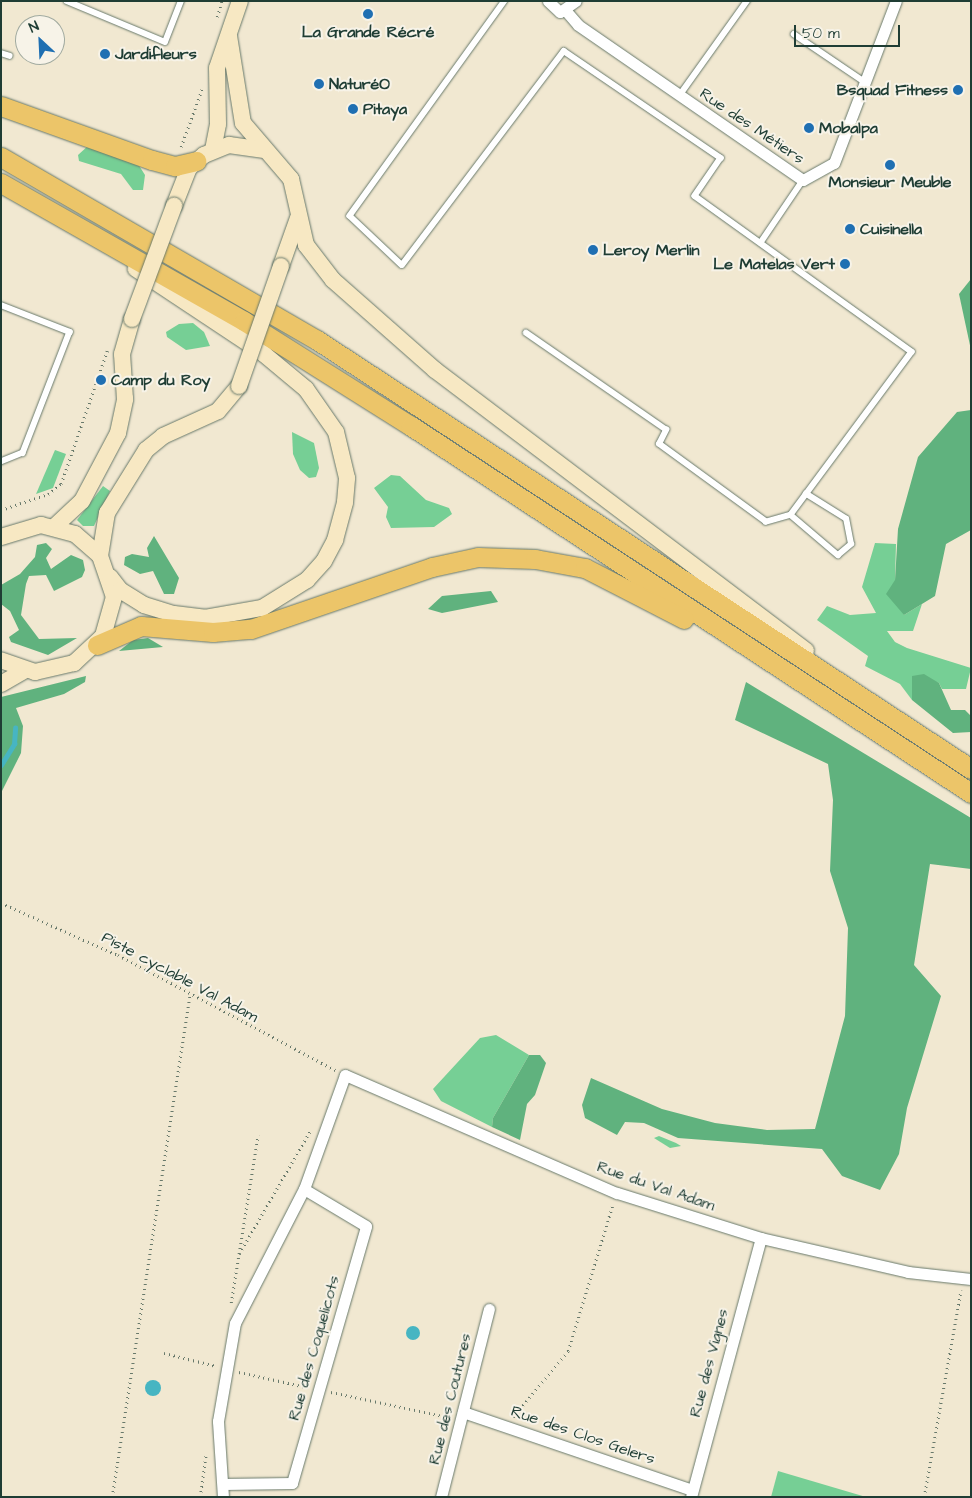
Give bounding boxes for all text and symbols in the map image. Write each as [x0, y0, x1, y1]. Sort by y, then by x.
marker: La Grande Récré [362, 8, 374, 20]
north arrow [15, 15, 65, 65]
scale bar [797, 15, 903, 47]
text: N [26, 16, 42, 38]
place label: La Grande Récré [302, 22, 434, 42]
text: 50 m [802, 23, 840, 44]
place label: Jardifleurs [115, 44, 197, 64]
marker: Jardifleurs [99, 48, 111, 60]
place label: NaturéO [329, 74, 390, 94]
marker: NaturéO [313, 78, 325, 90]
place label: Bsquad Fitness [837, 80, 948, 100]
street label: Rue des Métiers [696, 84, 808, 168]
marker: Bsquad Fitness [952, 84, 964, 96]
place label: Pitaya [363, 99, 407, 119]
marker: Pitaya [347, 103, 359, 115]
place label: Mobalpa [819, 118, 878, 138]
marker: Mobalpa [803, 122, 815, 134]
marker: Monsieur Meuble [884, 159, 896, 171]
place label: Monsieur Meuble [829, 172, 951, 192]
place label: Cuisinella [860, 219, 922, 239]
marker: Cuisinella [844, 223, 856, 235]
place label: Leroy Merlin [603, 240, 699, 260]
marker: Leroy Merlin [587, 244, 599, 256]
place label: Le Matelas Vert [713, 254, 835, 274]
marker: Le Matelas Vert [839, 258, 851, 270]
place label: Camp du Roy [111, 370, 210, 390]
marker: Camp du Roy [95, 374, 107, 386]
street label: Piste cyclable Val Adam [98, 928, 262, 1026]
street label: Rue du Val Adam [595, 1157, 717, 1215]
street label: Rue des Coquelicots [284, 1273, 344, 1423]
street label: Rue des Vignes [685, 1307, 733, 1419]
street label: Rue des Coutures [424, 1331, 476, 1467]
street label: Rue des Clos Gelers [509, 1401, 657, 1469]

